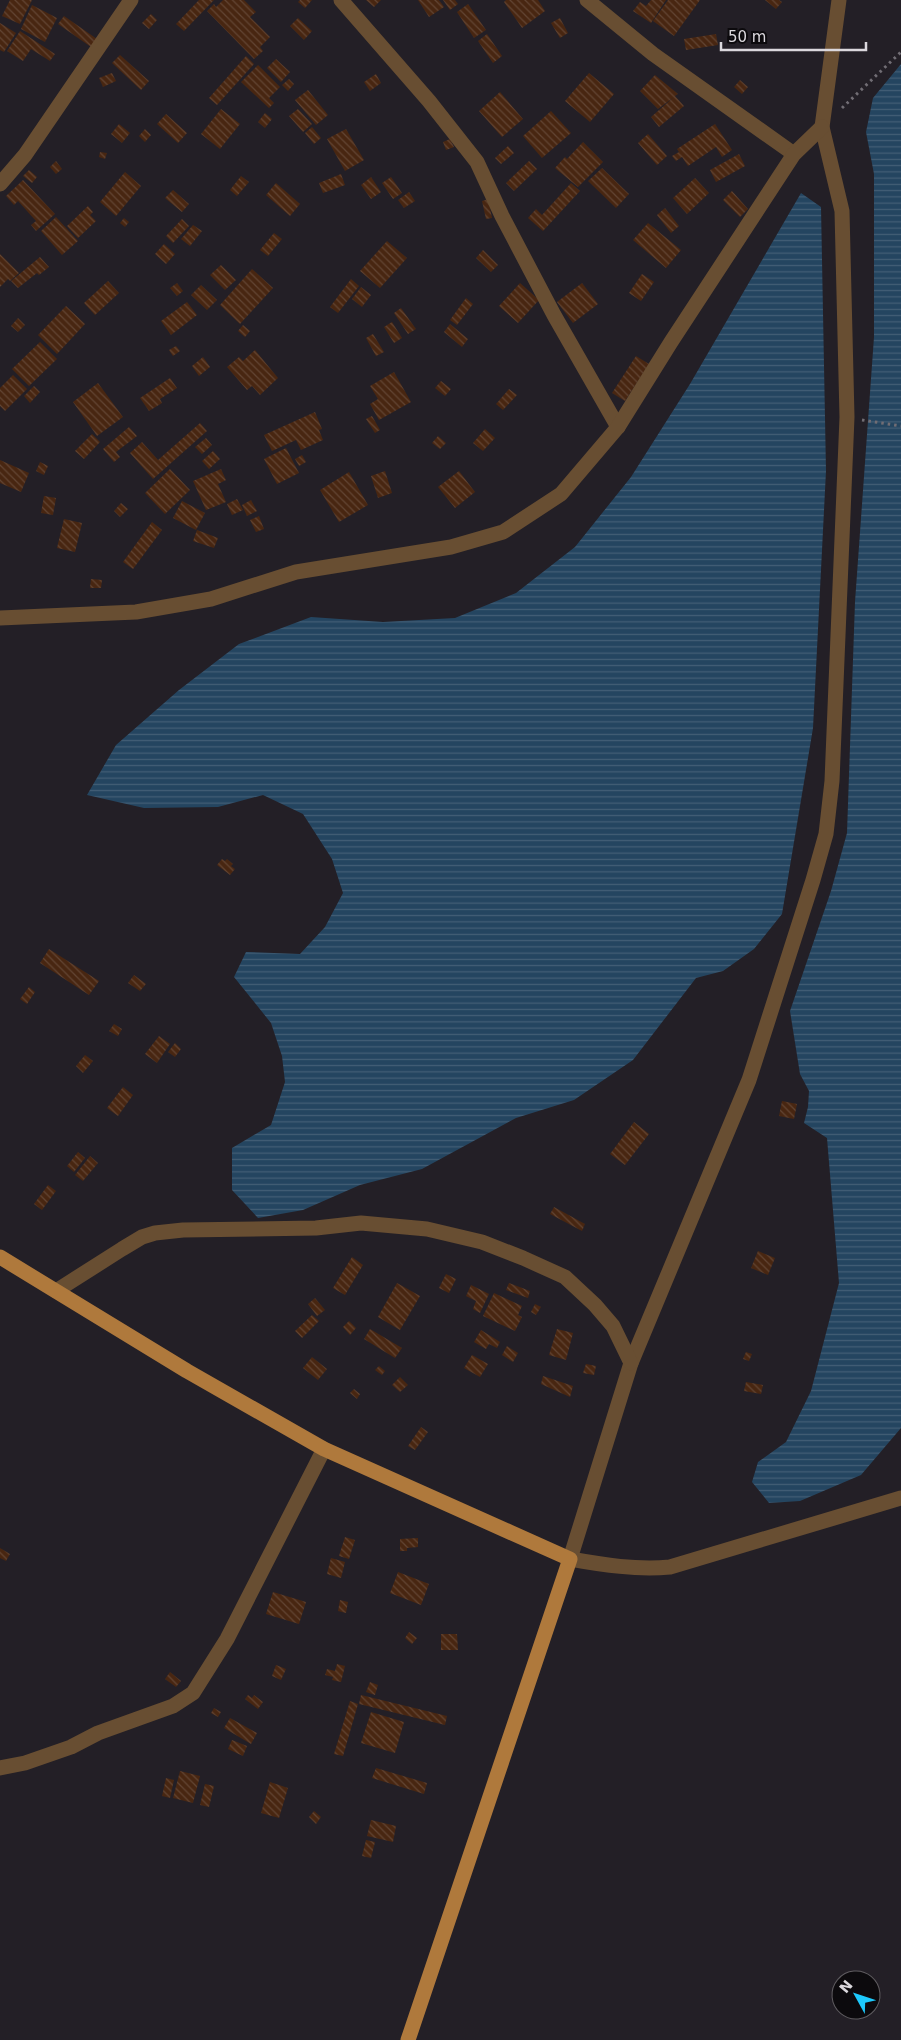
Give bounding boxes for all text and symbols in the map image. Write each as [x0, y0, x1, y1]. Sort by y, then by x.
scale bar [721, 20, 866, 52]
text: 50 m [728, 28, 766, 46]
north arrow [831, 1970, 881, 2020]
text: N [836, 1977, 856, 1996]

